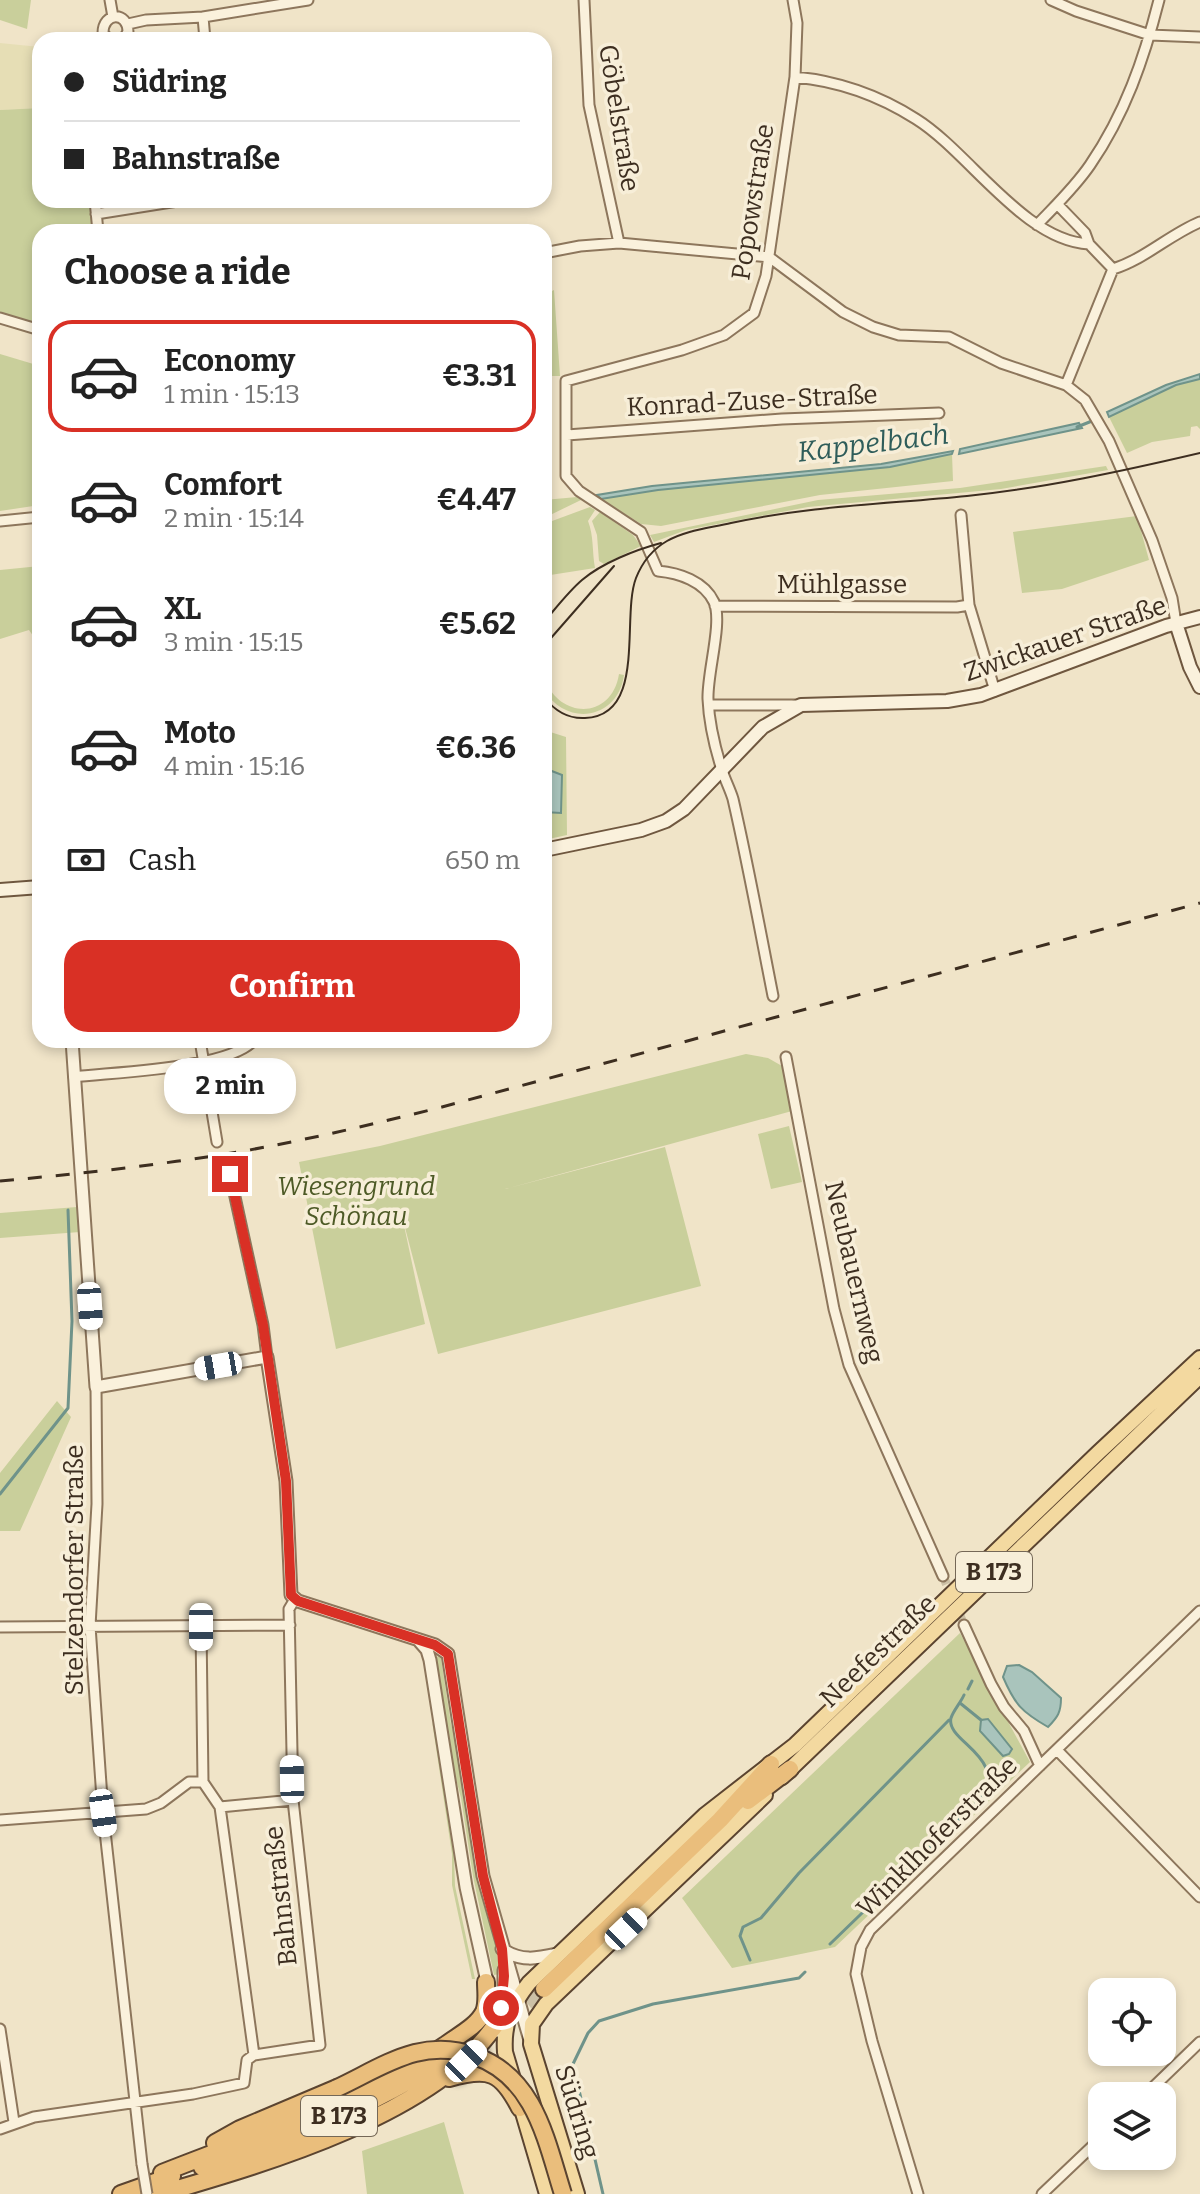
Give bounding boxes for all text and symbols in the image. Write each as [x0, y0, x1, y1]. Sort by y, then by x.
street label: Göbelstraße [592, 42, 646, 194]
text: Südring [112, 64, 227, 100]
street label: Popowstraße [725, 122, 781, 282]
text: Bahnstraße [112, 141, 280, 177]
text: Choose a ride [64, 250, 291, 294]
icon: car [68, 340, 140, 412]
text: Economy [164, 343, 295, 379]
text: €3.31 [442, 358, 516, 394]
text: 1 min · 15:13 [164, 379, 300, 410]
street label: Konrad-Zuse-Straße [626, 379, 878, 423]
water label: Kappelbach [796, 417, 950, 469]
icon: car [68, 464, 140, 536]
text: Comfort [164, 467, 282, 503]
text: €4.47 [436, 482, 516, 518]
text: 2 min · 15:14 [164, 503, 304, 534]
street label: Mühlgasse [777, 569, 907, 600]
icon: car [68, 588, 140, 660]
street label: Zwickauer Straße [960, 590, 1170, 688]
text: XL [164, 591, 201, 627]
text: €5.62 [439, 606, 516, 642]
text: 3 min · 15:15 [164, 627, 303, 658]
icon: car [68, 712, 140, 784]
text: Moto [164, 715, 236, 751]
text: €6.36 [435, 730, 516, 766]
text: 4 min · 15:16 [164, 751, 305, 782]
icon: cash [64, 838, 108, 882]
text: Cash [128, 842, 196, 878]
text: 650 m [445, 845, 520, 876]
button: Confirm [64, 940, 520, 1032]
callout: 2 min [164, 1058, 296, 1114]
text: 2 min [195, 1070, 265, 1101]
route end [212, 1156, 248, 1192]
park label: Wiesengrund Schönau [277, 1171, 435, 1232]
street label: Neubauernweg [818, 1178, 890, 1366]
car [76, 1281, 104, 1331]
car [192, 1350, 244, 1382]
street label: Stelzendorfer Straße [59, 1445, 90, 1695]
road number: B 173 [956, 1552, 1032, 1592]
street label: Neefestraße [814, 1588, 942, 1714]
car [189, 1603, 213, 1651]
street label: Winklhoferstraße [850, 1750, 1024, 1924]
car [280, 1755, 304, 1803]
car [88, 1788, 118, 1838]
street label: Bahnstraße [258, 1824, 304, 1968]
car [600, 1904, 652, 1954]
map controls [1088, 1978, 1176, 2170]
button: locate [1088, 1978, 1176, 2066]
route start [483, 1990, 519, 2026]
car [441, 2036, 491, 2086]
street label: Südring [548, 2061, 606, 2163]
button: layers [1088, 2082, 1176, 2170]
road number: B 173 [301, 2096, 377, 2136]

